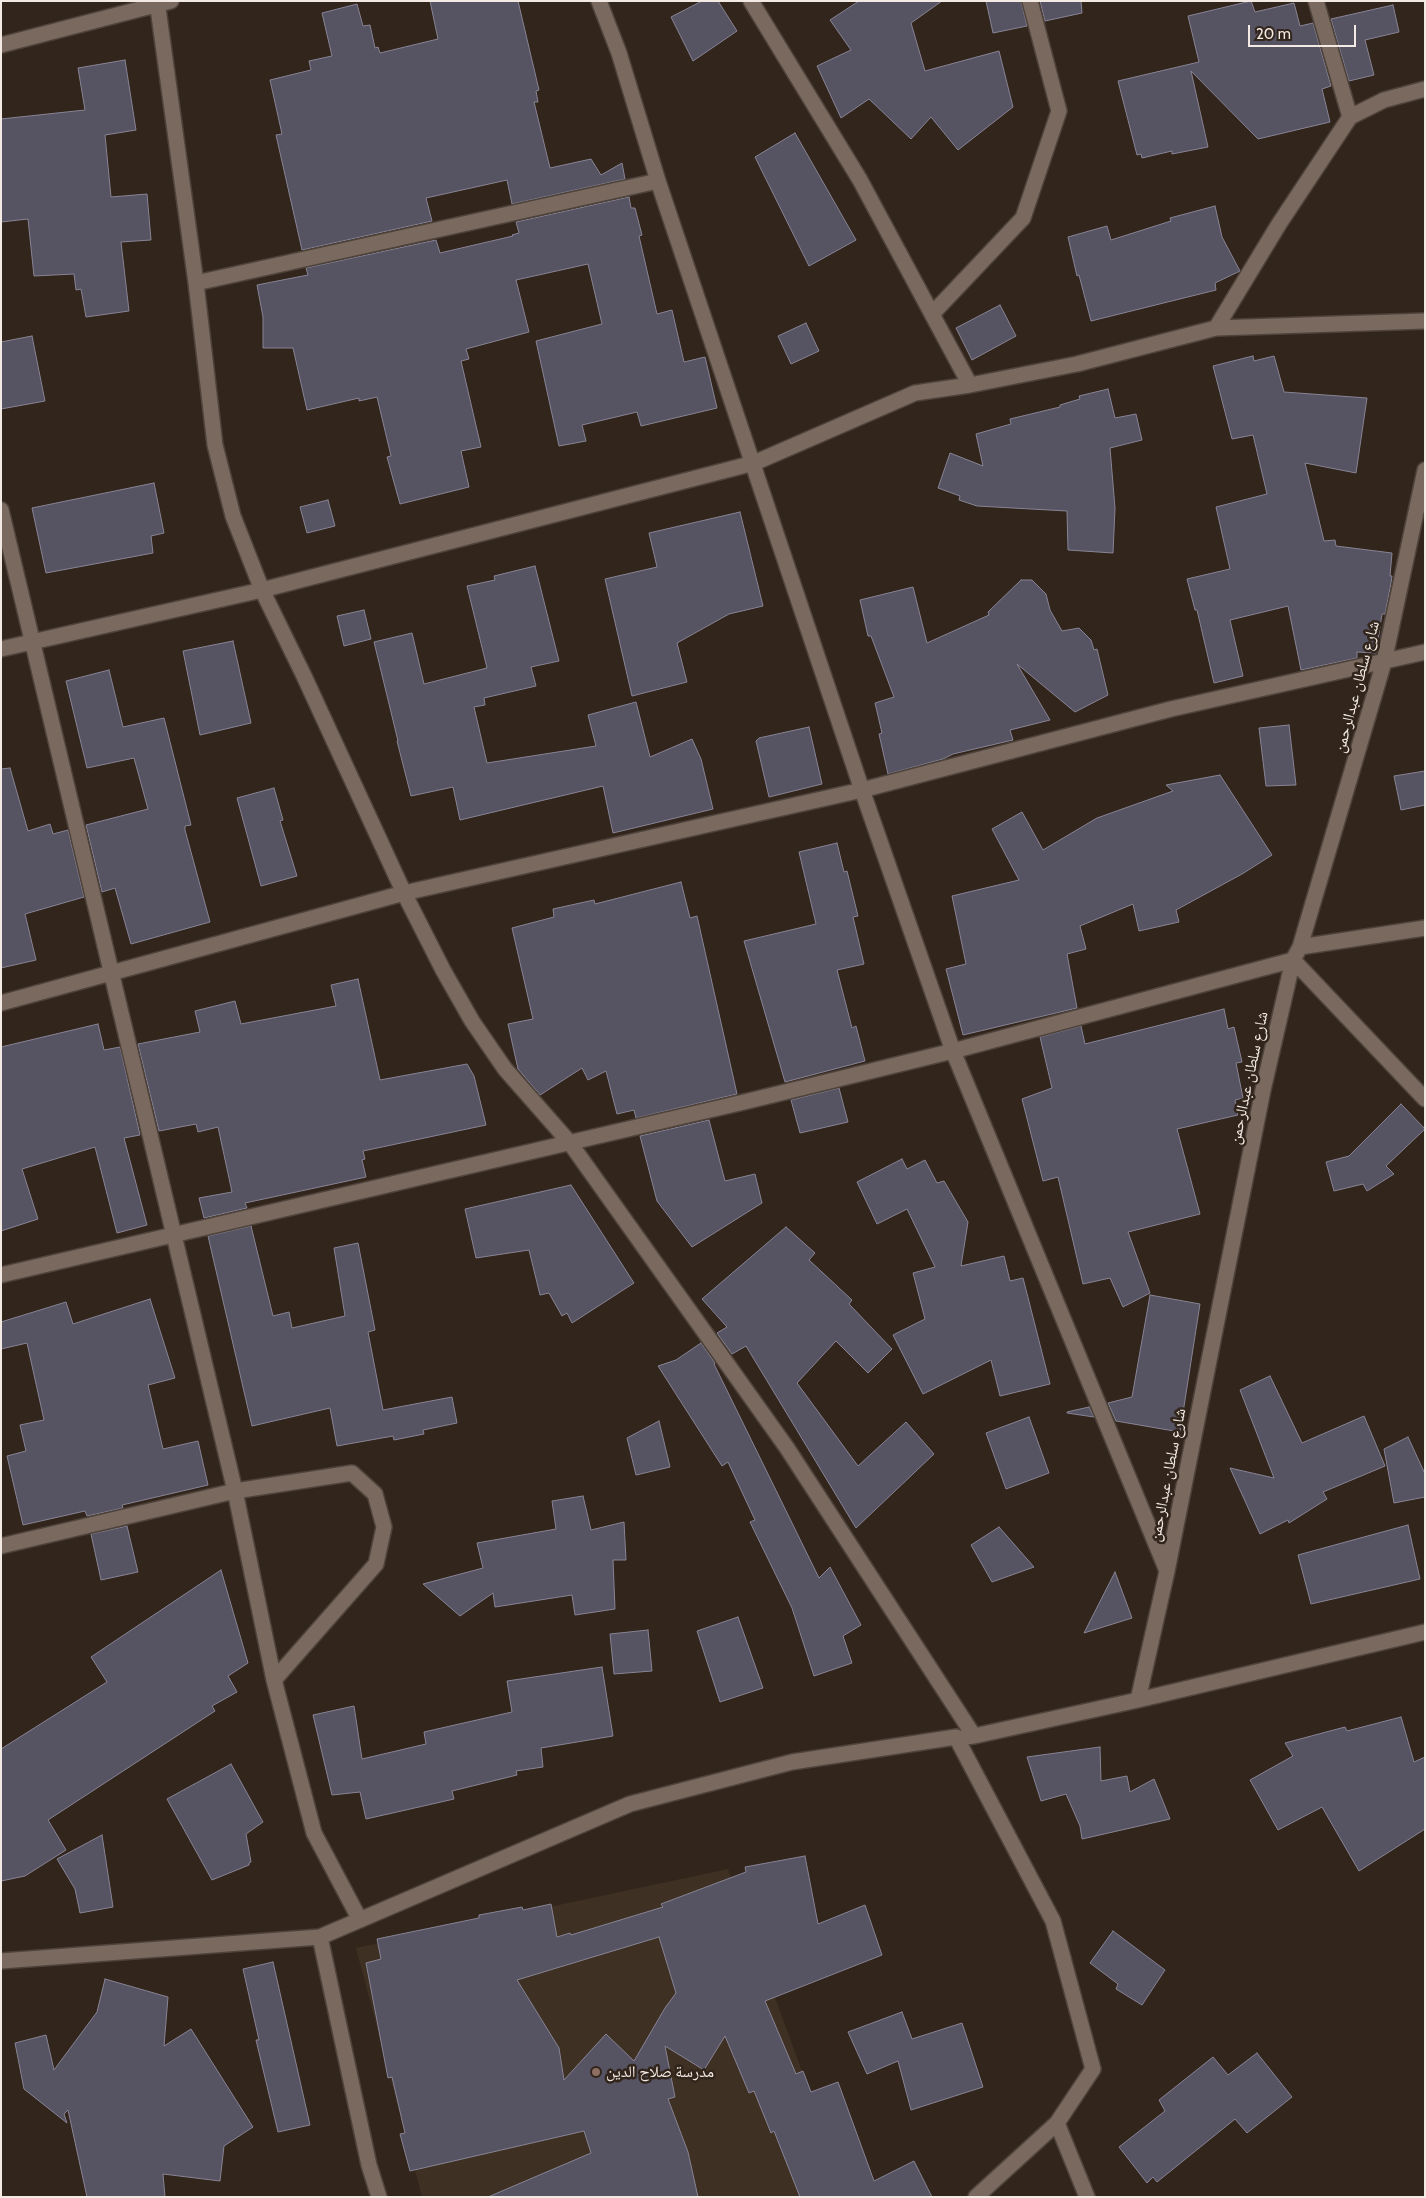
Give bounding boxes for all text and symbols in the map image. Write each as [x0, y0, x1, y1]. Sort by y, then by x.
scale bar [1251, 15, 1358, 47]
text: 20 m [1256, 25, 1291, 43]
street label: شارع سلطان عبدالرحمن [1330, 619, 1384, 755]
street label: شارع سلطان عبدالرحمن [1226, 1010, 1272, 1146]
street label: شارع سلطان عبدالرحمن [1146, 1407, 1190, 1543]
place label: مدرسة صلاح الدين [606, 2062, 714, 2082]
marker: مدرسة صلاح الدين [590, 2066, 602, 2078]

